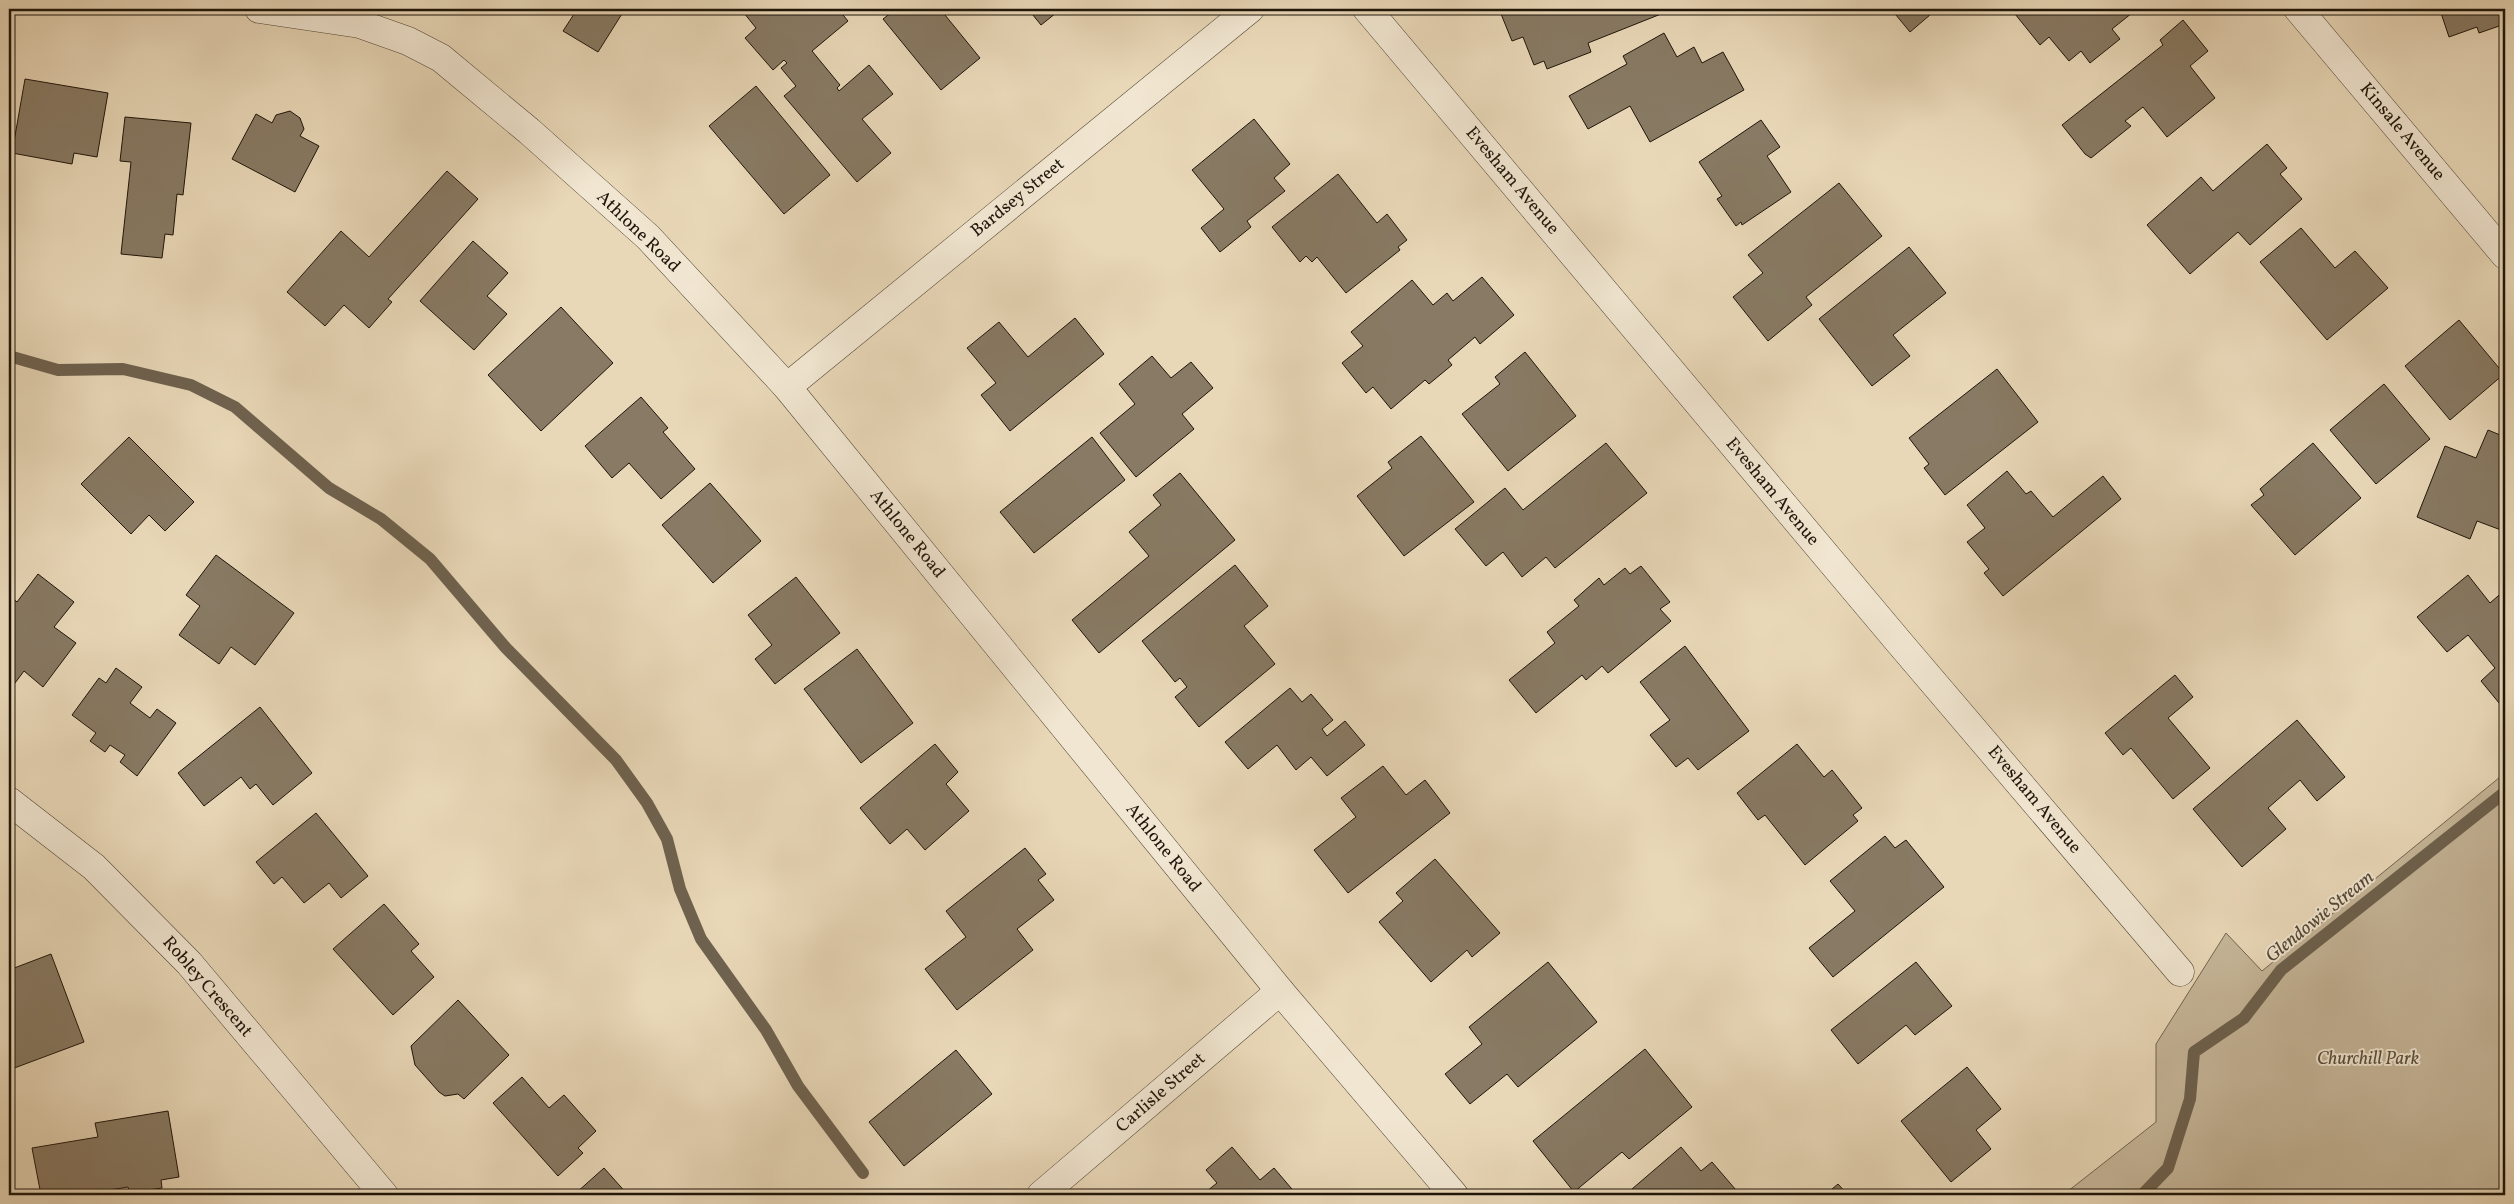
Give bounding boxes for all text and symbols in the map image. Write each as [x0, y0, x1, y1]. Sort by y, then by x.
street label: Kinsale Avenue [2353, 77, 2451, 187]
street label: Evesham Avenue [1459, 121, 1565, 241]
street label: Bardsey Street [966, 152, 1070, 244]
street label: Athlone Road [590, 186, 686, 278]
street label: Evesham Avenue [1719, 432, 1825, 552]
street label: Athlone Road [863, 484, 951, 584]
street label: Evesham Avenue [1981, 740, 2087, 860]
street label: Athlone Road [1119, 798, 1207, 898]
water label: Glendowie Stream [2260, 865, 2380, 969]
street label: Robley Crescent [156, 931, 258, 1043]
street label: Carlisle Street [1111, 1047, 1211, 1139]
park label: Churchill Park [2317, 1047, 2419, 1072]

